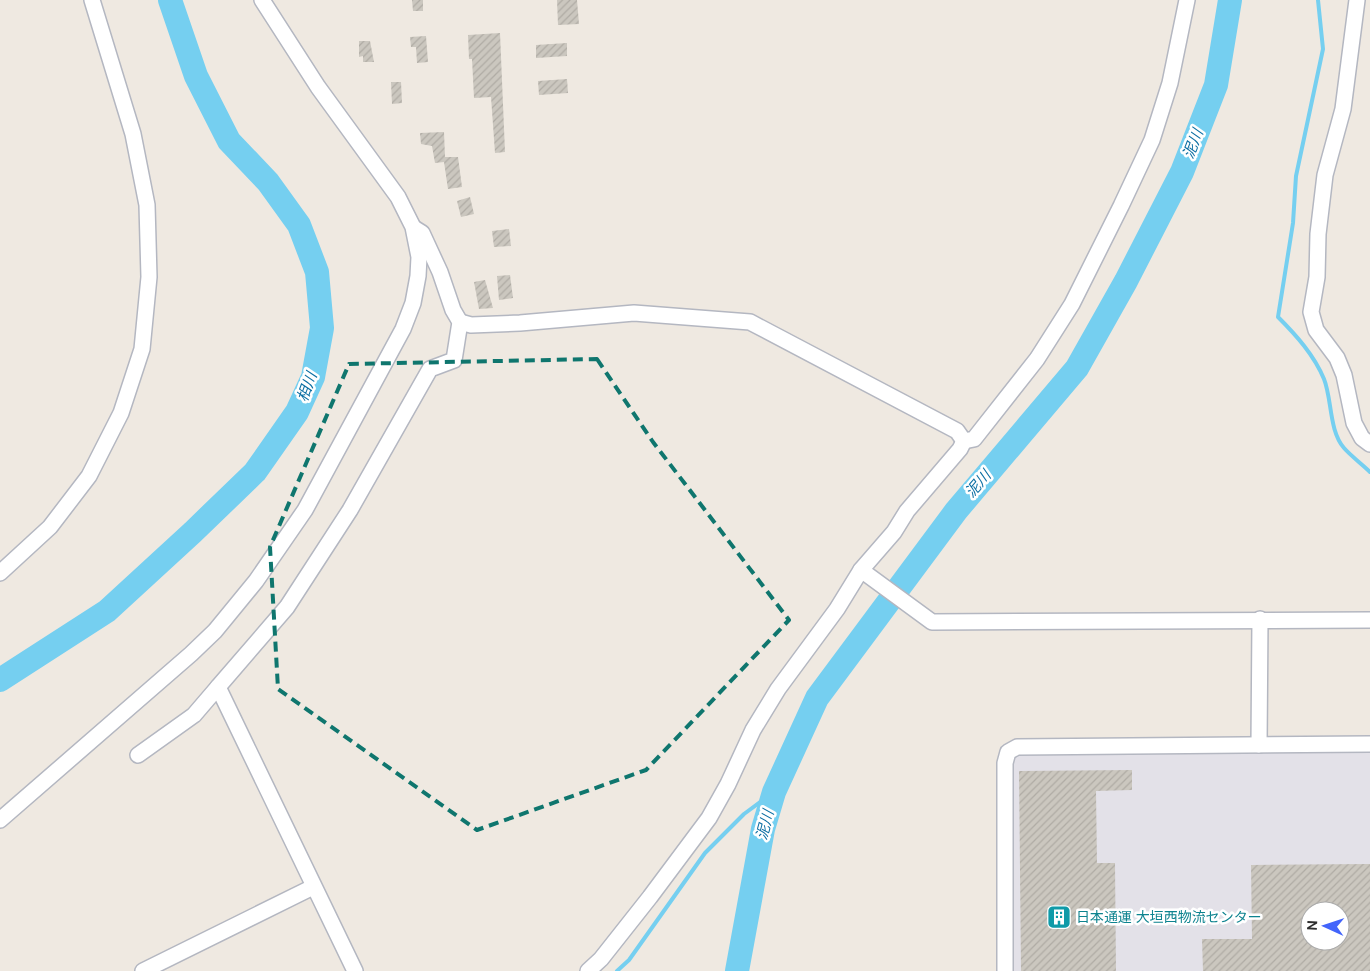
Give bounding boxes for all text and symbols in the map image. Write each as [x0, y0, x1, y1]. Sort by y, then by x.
water label: 泥川 [1178, 125, 1208, 162]
water label: 相川 [292, 368, 322, 405]
water label: 泥川 [961, 465, 997, 502]
water label: 泥川 [751, 806, 779, 842]
north arrow [1300, 901, 1350, 951]
building icon: 日本通運 大垣西物流センター [1046, 904, 1072, 930]
place label: 日本通運 大垣西物流センター [1076, 908, 1262, 926]
text: N [1303, 920, 1321, 931]

